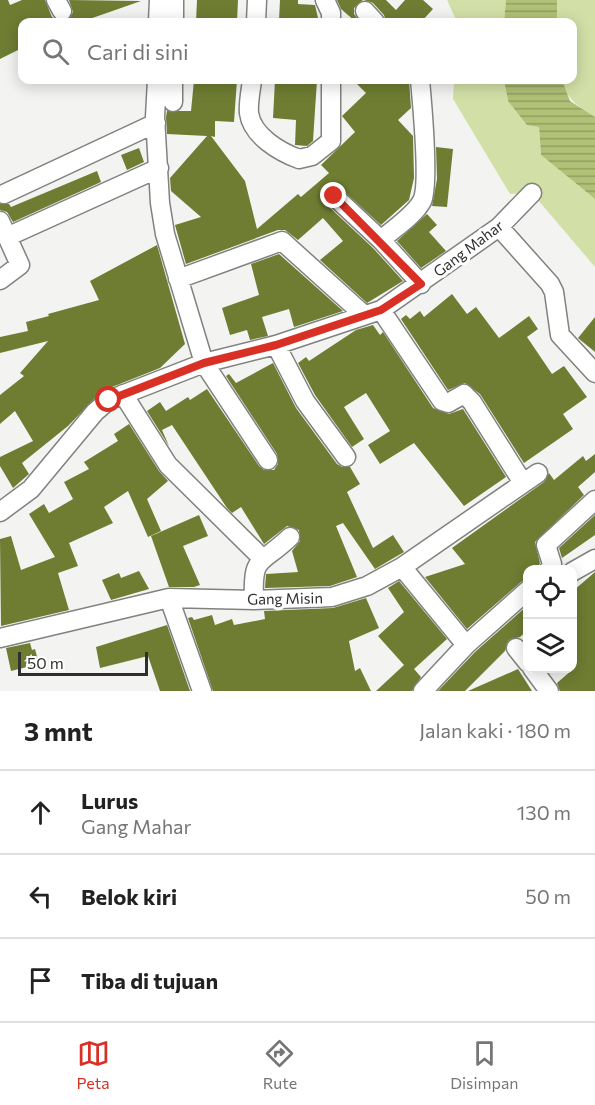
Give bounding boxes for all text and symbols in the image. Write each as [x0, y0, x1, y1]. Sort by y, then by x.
search box [18, 18, 577, 84]
icon: search [39, 35, 72, 68]
text: Cari di sini [87, 38, 189, 65]
route end [320, 182, 346, 208]
street label: Gang Mahar [429, 216, 507, 280]
route start [95, 386, 121, 412]
map controls [523, 565, 577, 673]
button: locate [523, 565, 577, 619]
street label: Gang Misin [247, 588, 323, 608]
button: layers [523, 619, 577, 673]
scale bar [18, 649, 148, 676]
text: 50 m [27, 653, 64, 672]
text: 3 mnt [24, 715, 93, 746]
text: Jalan kaki · 180 m [419, 718, 571, 742]
text: Lurus [81, 787, 138, 814]
icon: ahead [24, 796, 57, 829]
text: 130 m [517, 800, 571, 824]
text: Gang Mahar [81, 814, 192, 838]
icon: left [24, 880, 57, 913]
text: Belok kiri [81, 883, 177, 910]
text: 50 m [525, 884, 571, 908]
icon: arrive [24, 964, 57, 997]
text: Tiba di tujuan [81, 967, 218, 994]
tab: Peta [77, 1037, 110, 1092]
tab: Rute [263, 1037, 297, 1092]
tab: Disimpan [450, 1037, 518, 1092]

